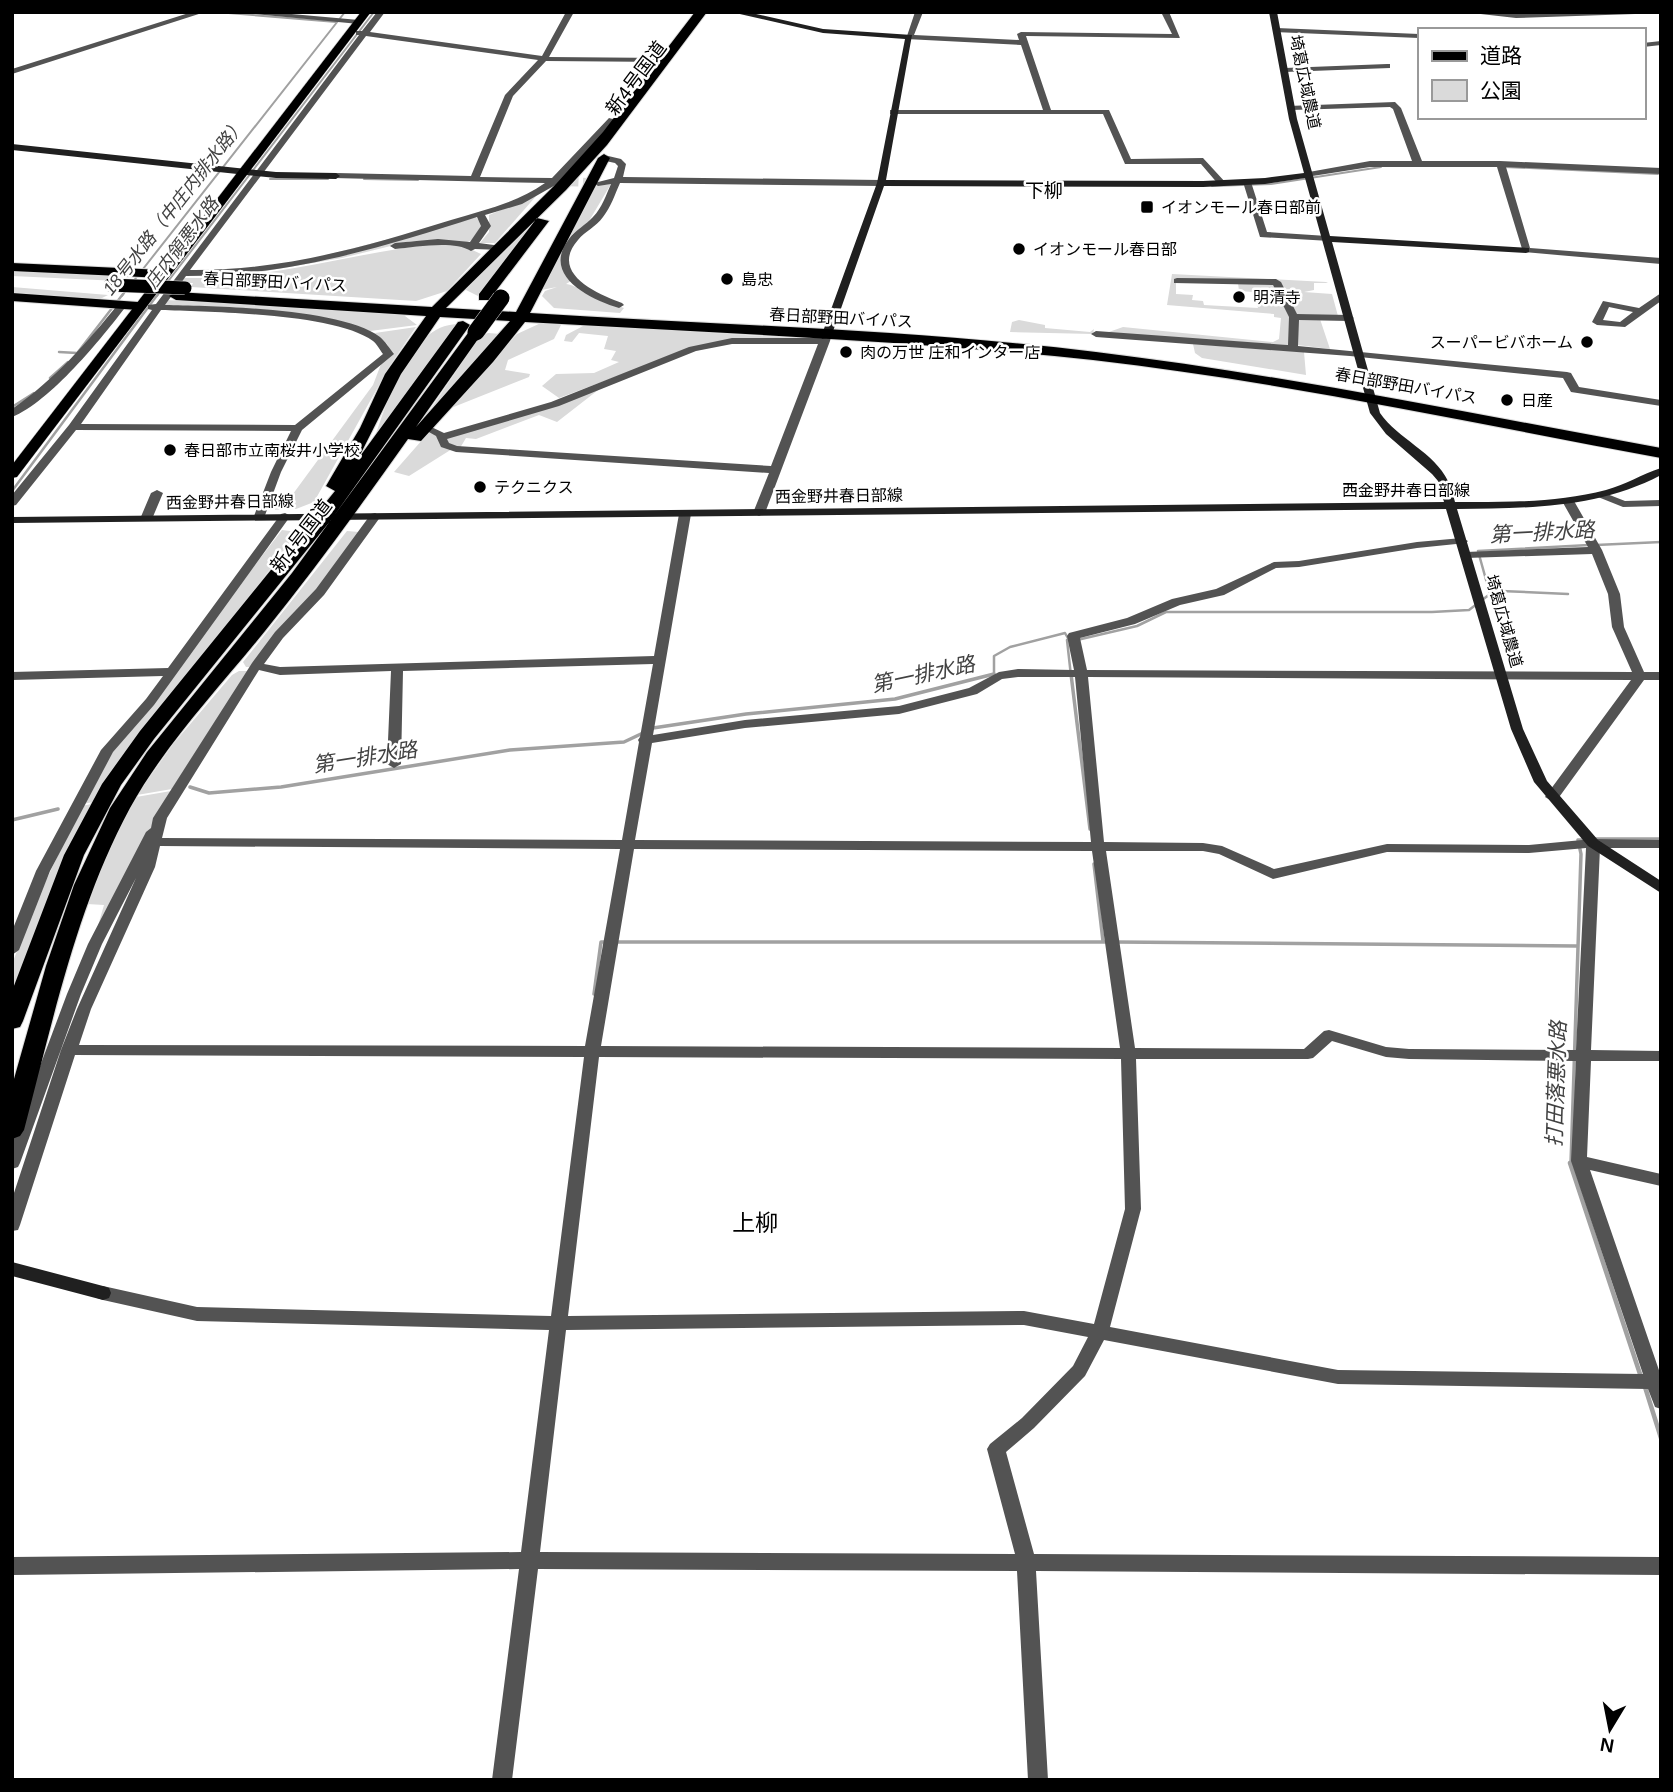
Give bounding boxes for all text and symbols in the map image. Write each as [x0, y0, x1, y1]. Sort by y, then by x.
legend [1418, 28, 1645, 119]
street label: 埼葛広域農道 [1287, 33, 1323, 131]
street label: 新4号国道 [602, 37, 670, 119]
text: 道路 [1480, 44, 1522, 67]
text: 公園 [1480, 79, 1522, 102]
water label: 18号水路（中庄内排水路） [99, 115, 249, 299]
district label: 下柳 [1025, 180, 1063, 201]
water label: 庄内領悪水路 [142, 192, 224, 292]
marker: イオンモール春日部前 [1139, 199, 1155, 215]
place label: イオンモール春日部前 [1161, 199, 1321, 216]
marker: イオンモール春日部 [1011, 241, 1027, 257]
place label: イオンモール春日部 [1033, 241, 1177, 258]
street label: 春日部野田バイパス [203, 270, 347, 294]
marker: 島忠 [719, 271, 735, 287]
place label: 島忠 [741, 271, 773, 288]
marker: 明清寺 [1231, 289, 1247, 305]
place label: 明清寺 [1253, 289, 1301, 306]
street label: 春日部野田バイパス [769, 306, 913, 330]
place label: スーパービバホーム [1430, 334, 1573, 351]
marker: スーパービバホーム [1579, 334, 1595, 350]
marker: 肉の万世 庄和インター店 [838, 344, 854, 360]
place label: 肉の万世 庄和インター店 [860, 344, 1040, 361]
street label: 春日部野田バイパス [1334, 365, 1478, 407]
marker: 日産 [1499, 392, 1515, 408]
place label: 日産 [1521, 392, 1553, 409]
marker: 春日部市立南桜井小学校 [162, 442, 178, 458]
place label: 春日部市立南桜井小学校 [184, 442, 360, 459]
marker: テクニクス [472, 479, 488, 495]
place label: テクニクス [494, 479, 574, 496]
street label: 西金野井春日部線 [1342, 482, 1470, 499]
street label: 西金野井春日部線 [775, 486, 903, 506]
street label: 西金野井春日部線 [166, 492, 294, 512]
street label: 新4号国道 [266, 495, 336, 577]
water label: 第一排水路 [1489, 518, 1597, 546]
street label: 埼葛広域農道 [1483, 573, 1525, 669]
water label: 第一排水路 [869, 651, 979, 696]
water label: 第一排水路 [311, 737, 421, 777]
water label: 打田落悪水路 [1542, 1019, 1570, 1147]
district label: 上柳 [732, 1210, 778, 1236]
north arrow [1575, 1694, 1645, 1764]
text: N [1599, 1734, 1616, 1757]

